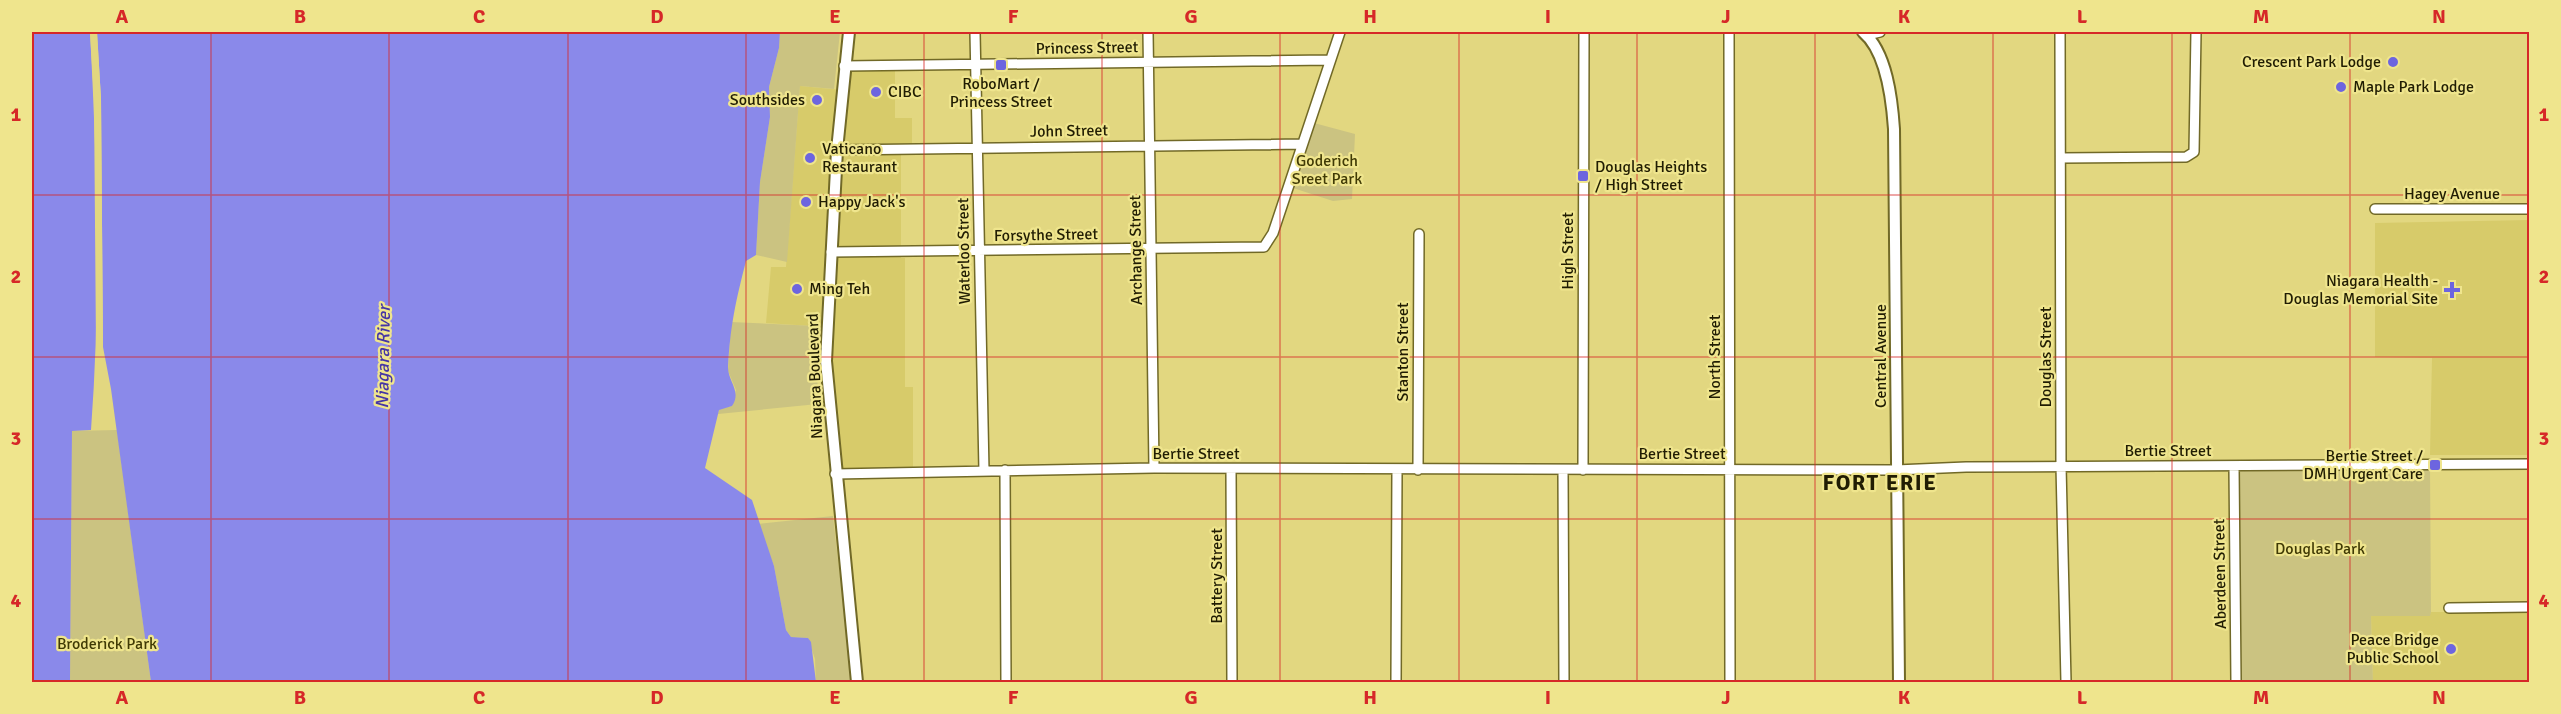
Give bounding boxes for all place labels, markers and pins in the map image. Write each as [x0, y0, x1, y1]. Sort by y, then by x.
place label: Crescent Park Lodge [2242, 52, 2381, 72]
marker: Crescent Park Lodge [2386, 55, 2400, 69]
marker: RoboMart / Princess Street [994, 58, 1008, 72]
place label: RoboMart / Princess Street [950, 74, 1053, 112]
place label: Maple Park Lodge [2353, 77, 2474, 97]
marker: Maple Park Lodge [2334, 80, 2348, 94]
place label: CIBC [888, 82, 922, 102]
marker: CIBC [869, 85, 883, 99]
place label: Southsides [730, 90, 805, 110]
marker: Southsides [810, 93, 824, 107]
place label: Vaticano Restaurant [822, 139, 897, 177]
marker: Vaticano Restaurant [803, 151, 817, 165]
place label: Douglas Heights / High Street [1595, 157, 1707, 195]
marker: Douglas Heights / High Street [1576, 169, 1590, 183]
place label: Happy Jack's [818, 192, 906, 212]
marker: Happy Jack's [799, 195, 813, 209]
place label: Niagara Health - Douglas Memorial Site [2283, 271, 2438, 309]
place label: Ming Teh [809, 279, 870, 299]
marker: Niagara Health - Douglas Memorial Site [2443, 281, 2461, 299]
marker: Ming Teh [790, 282, 804, 296]
place label: Bertie Street / DMH Urgent Care [2303, 446, 2423, 484]
marker: Bertie Street / DMH Urgent Care [2428, 458, 2442, 472]
place label: Peace Bridge Public School [2346, 630, 2439, 668]
marker: Peace Bridge Public School [2444, 642, 2458, 656]

